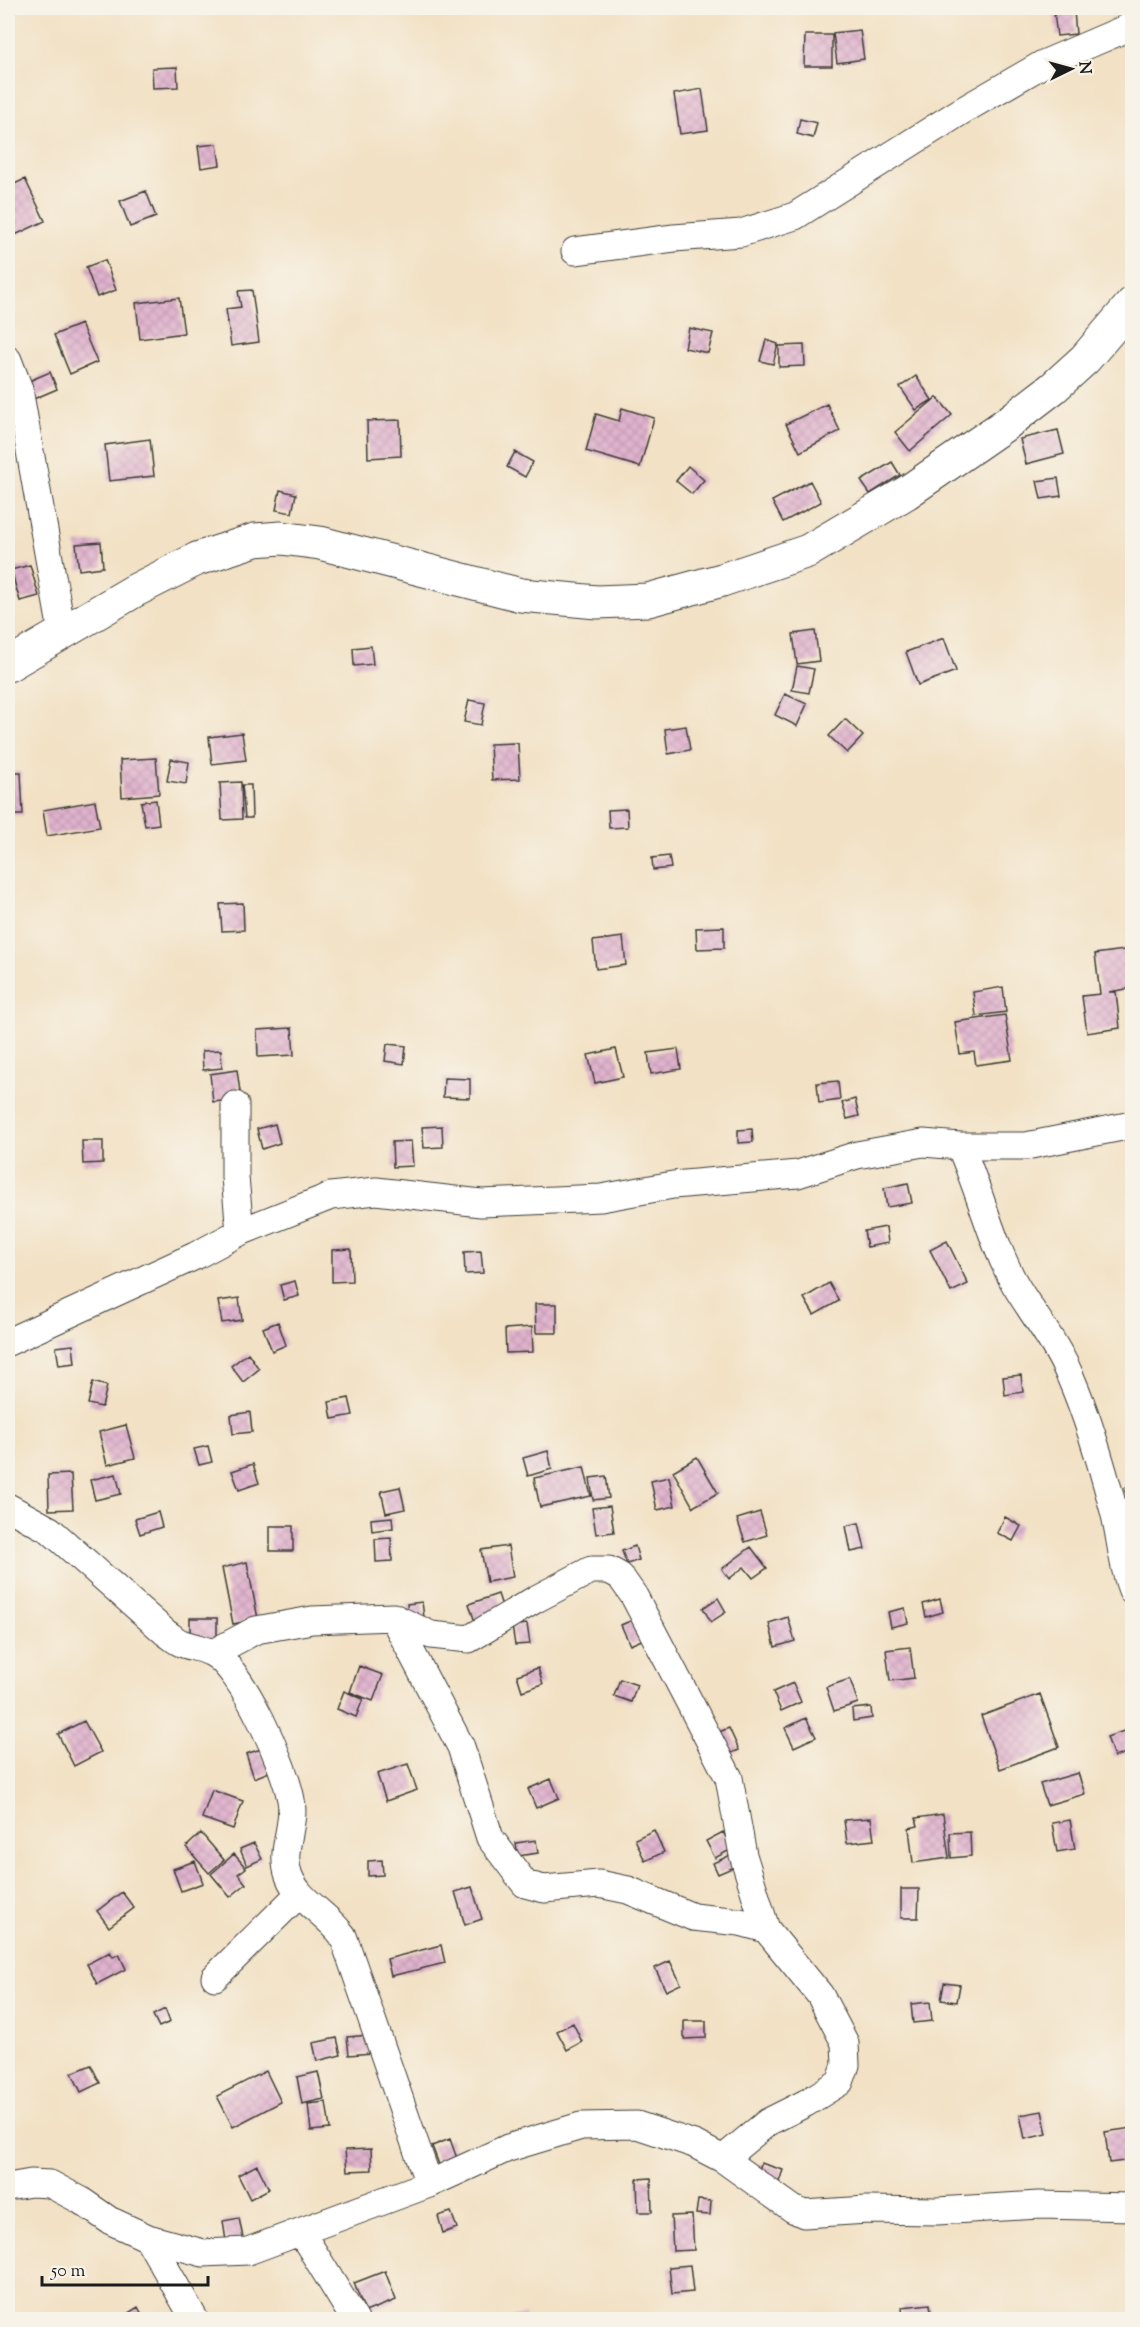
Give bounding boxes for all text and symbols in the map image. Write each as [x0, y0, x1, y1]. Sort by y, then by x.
north arrow [1041, 39, 1101, 99]
text: N [1071, 61, 1095, 75]
scale bar [42, 2249, 208, 2287]
text: 50 m [50, 2259, 86, 2285]

